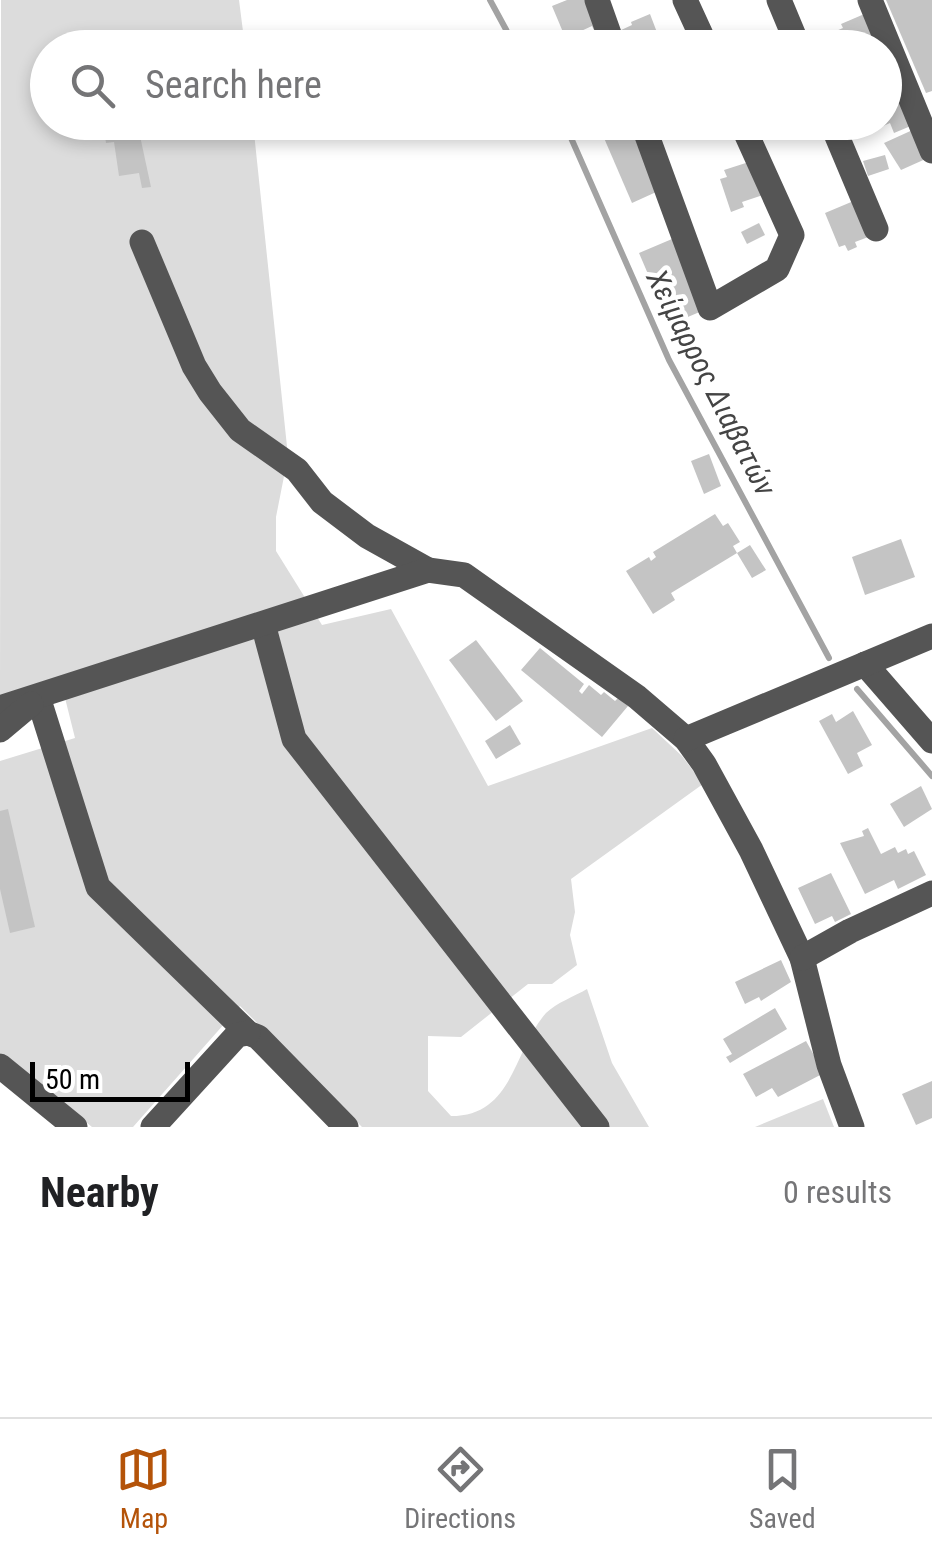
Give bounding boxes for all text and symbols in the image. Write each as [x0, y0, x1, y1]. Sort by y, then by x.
search box [30, 30, 902, 140]
icon: search [65, 58, 120, 113]
text: Search here [145, 63, 322, 107]
water label: Χείμαρρος Διαβατών [639, 263, 784, 502]
scale bar [30, 1057, 190, 1102]
text: 50 m [45, 1063, 100, 1096]
text: Nearby [40, 1168, 159, 1217]
text: 0 results [783, 1173, 892, 1211]
tab: Map [116, 1442, 171, 1535]
tab: Directions [404, 1442, 516, 1535]
tab: Saved [749, 1442, 816, 1535]

